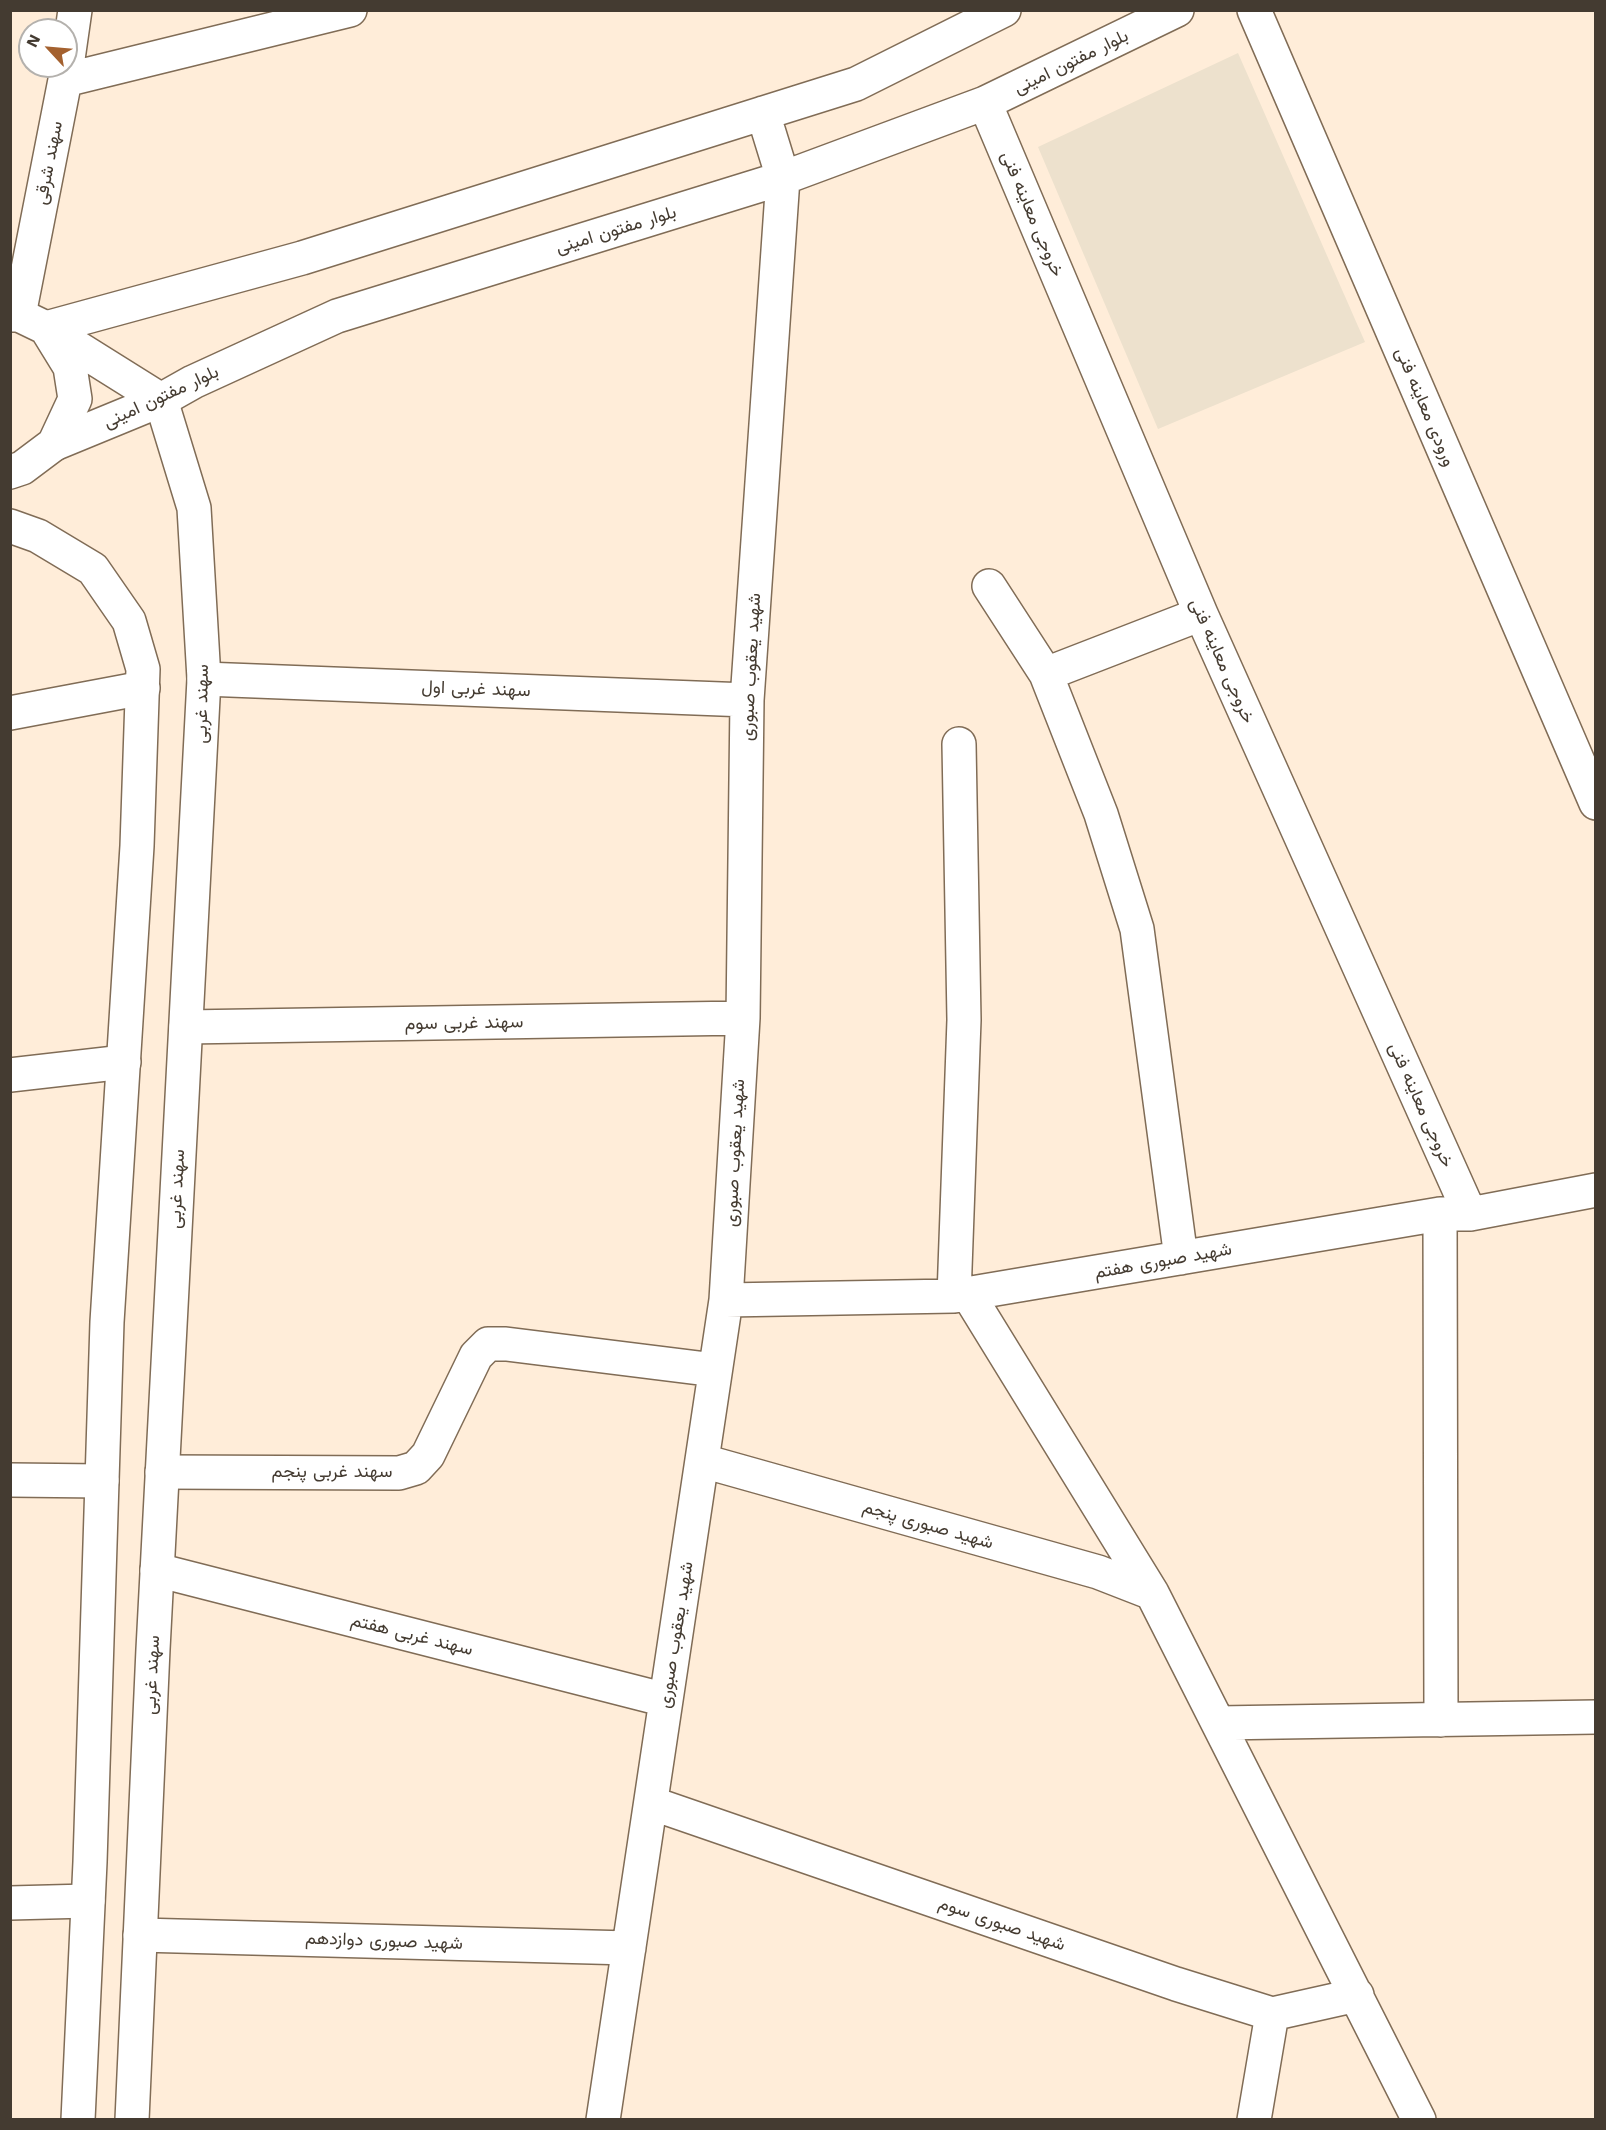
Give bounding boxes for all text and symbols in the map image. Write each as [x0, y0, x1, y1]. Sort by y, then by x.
north arrow [18, 18, 78, 78]
street label: بلوار مفتون امینی [1010, 25, 1132, 99]
text: N [22, 31, 44, 50]
street label: سهند شرقی [30, 119, 68, 207]
street label: خروجی معاینه فنی [996, 148, 1068, 280]
street label: بلوار مفتون امینی [553, 201, 679, 259]
street label: ورودی معاینه فنی [1390, 344, 1460, 470]
street label: بلوار مفتون امینی [100, 361, 222, 433]
street label: شهید یعقوب صبوری [736, 592, 766, 742]
street label: خروجی معاینه فنی [1185, 595, 1259, 727]
street label: سهند غربی [191, 664, 213, 744]
street label: سهند غربی اول [421, 676, 531, 702]
street label: سهند غربی سوم [405, 1011, 523, 1035]
street label: خروجی معاینه فنی [1384, 1039, 1458, 1171]
street label: شهید یعقوب صبوری [720, 1078, 750, 1228]
street label: سهند غربی [164, 1149, 190, 1229]
street label: شهید صبوری هفتم [1093, 1238, 1233, 1284]
street label: سهند غربی پنجم [272, 1461, 392, 1483]
street label: شهید صبوری پنجم [860, 1496, 996, 1554]
street label: شهید یعقوب صبوری [654, 1560, 698, 1710]
street label: سهند غربی هفتم [349, 1609, 475, 1661]
street label: سهند غربی [139, 1635, 165, 1715]
street label: شهید صبوری سوم [936, 1892, 1068, 1956]
street label: شهید صبوری دوازدهم [305, 1927, 463, 1955]

